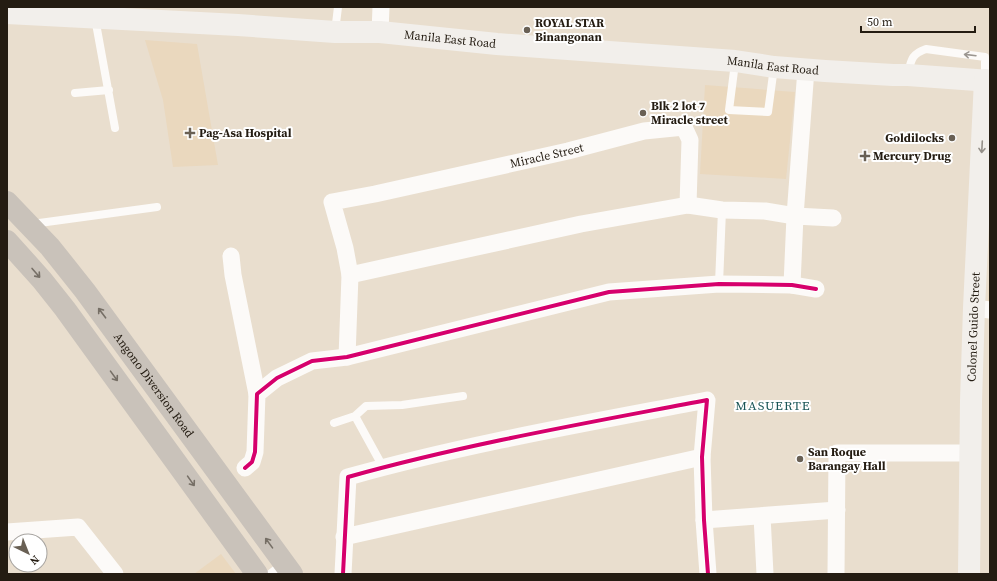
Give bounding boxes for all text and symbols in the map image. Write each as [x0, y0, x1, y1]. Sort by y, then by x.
scale bar [861, 8, 975, 34]
text: 50 m [867, 14, 893, 30]
place label: ROYAL STAR Binangonan [535, 15, 605, 45]
marker: ROYAL STAR Binangonan [522, 25, 532, 35]
street label: Manila East Road [403, 27, 497, 52]
one-way arrow [964, 51, 977, 59]
street label: Manila East Road [726, 52, 820, 79]
place label: Blk 2 lot 7 Miracle street [651, 98, 728, 128]
marker: Blk 2 lot 7 Miracle street [638, 108, 648, 118]
place label: Pag-Asa Hospital [199, 125, 292, 141]
marker: Pag-Asa Hospital [184, 127, 196, 139]
place label: Goldilocks [885, 130, 945, 146]
marker: Goldilocks [947, 133, 957, 143]
street label: Miracle Street [509, 139, 585, 172]
one-way arrow [979, 140, 986, 153]
place label: Mercury Drug [873, 148, 952, 164]
marker: Mercury Drug [860, 151, 870, 161]
one-way arrow [31, 267, 40, 278]
street label: Colonel Guido Street [964, 272, 984, 382]
one-way arrow [98, 308, 106, 319]
street label: Angono Diversion Road [110, 329, 198, 441]
one-way arrow [110, 370, 119, 381]
district label: MASUERTE [735, 397, 811, 414]
place label: San Roque Barangay Hall [808, 444, 886, 474]
marker: San Roque Barangay Hall [795, 454, 805, 464]
one-way arrow [187, 476, 195, 487]
north arrow [8, 533, 48, 573]
one-way arrow [265, 537, 273, 548]
text: N [26, 552, 43, 568]

